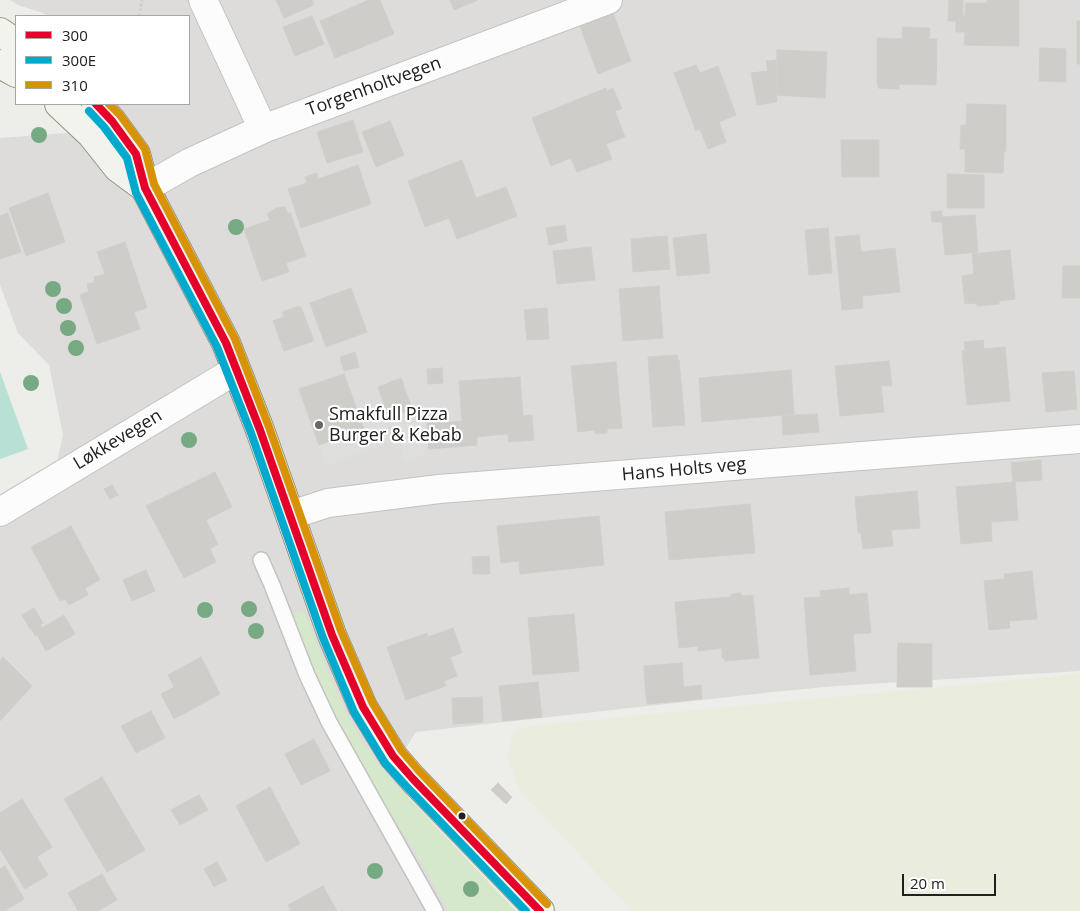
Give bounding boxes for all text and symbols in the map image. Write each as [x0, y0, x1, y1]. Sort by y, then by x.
legend [15, 15, 190, 105]
text: 300 [62, 25, 88, 45]
text: 300E [62, 50, 96, 70]
street label: Torgenholtvegen [304, 53, 444, 121]
text: 310 [62, 75, 88, 95]
place label: Smakfull Pizza Burger & Kebab [329, 404, 462, 446]
street label: Løkkevegen [70, 405, 166, 475]
marker: Smakfull Pizza Burger & Kebab [313, 419, 325, 431]
street label: Hans Holts veg [621, 454, 747, 486]
unlabelled marker [457, 811, 467, 821]
scale bar [905, 864, 999, 896]
text: 20 m [910, 873, 945, 893]

